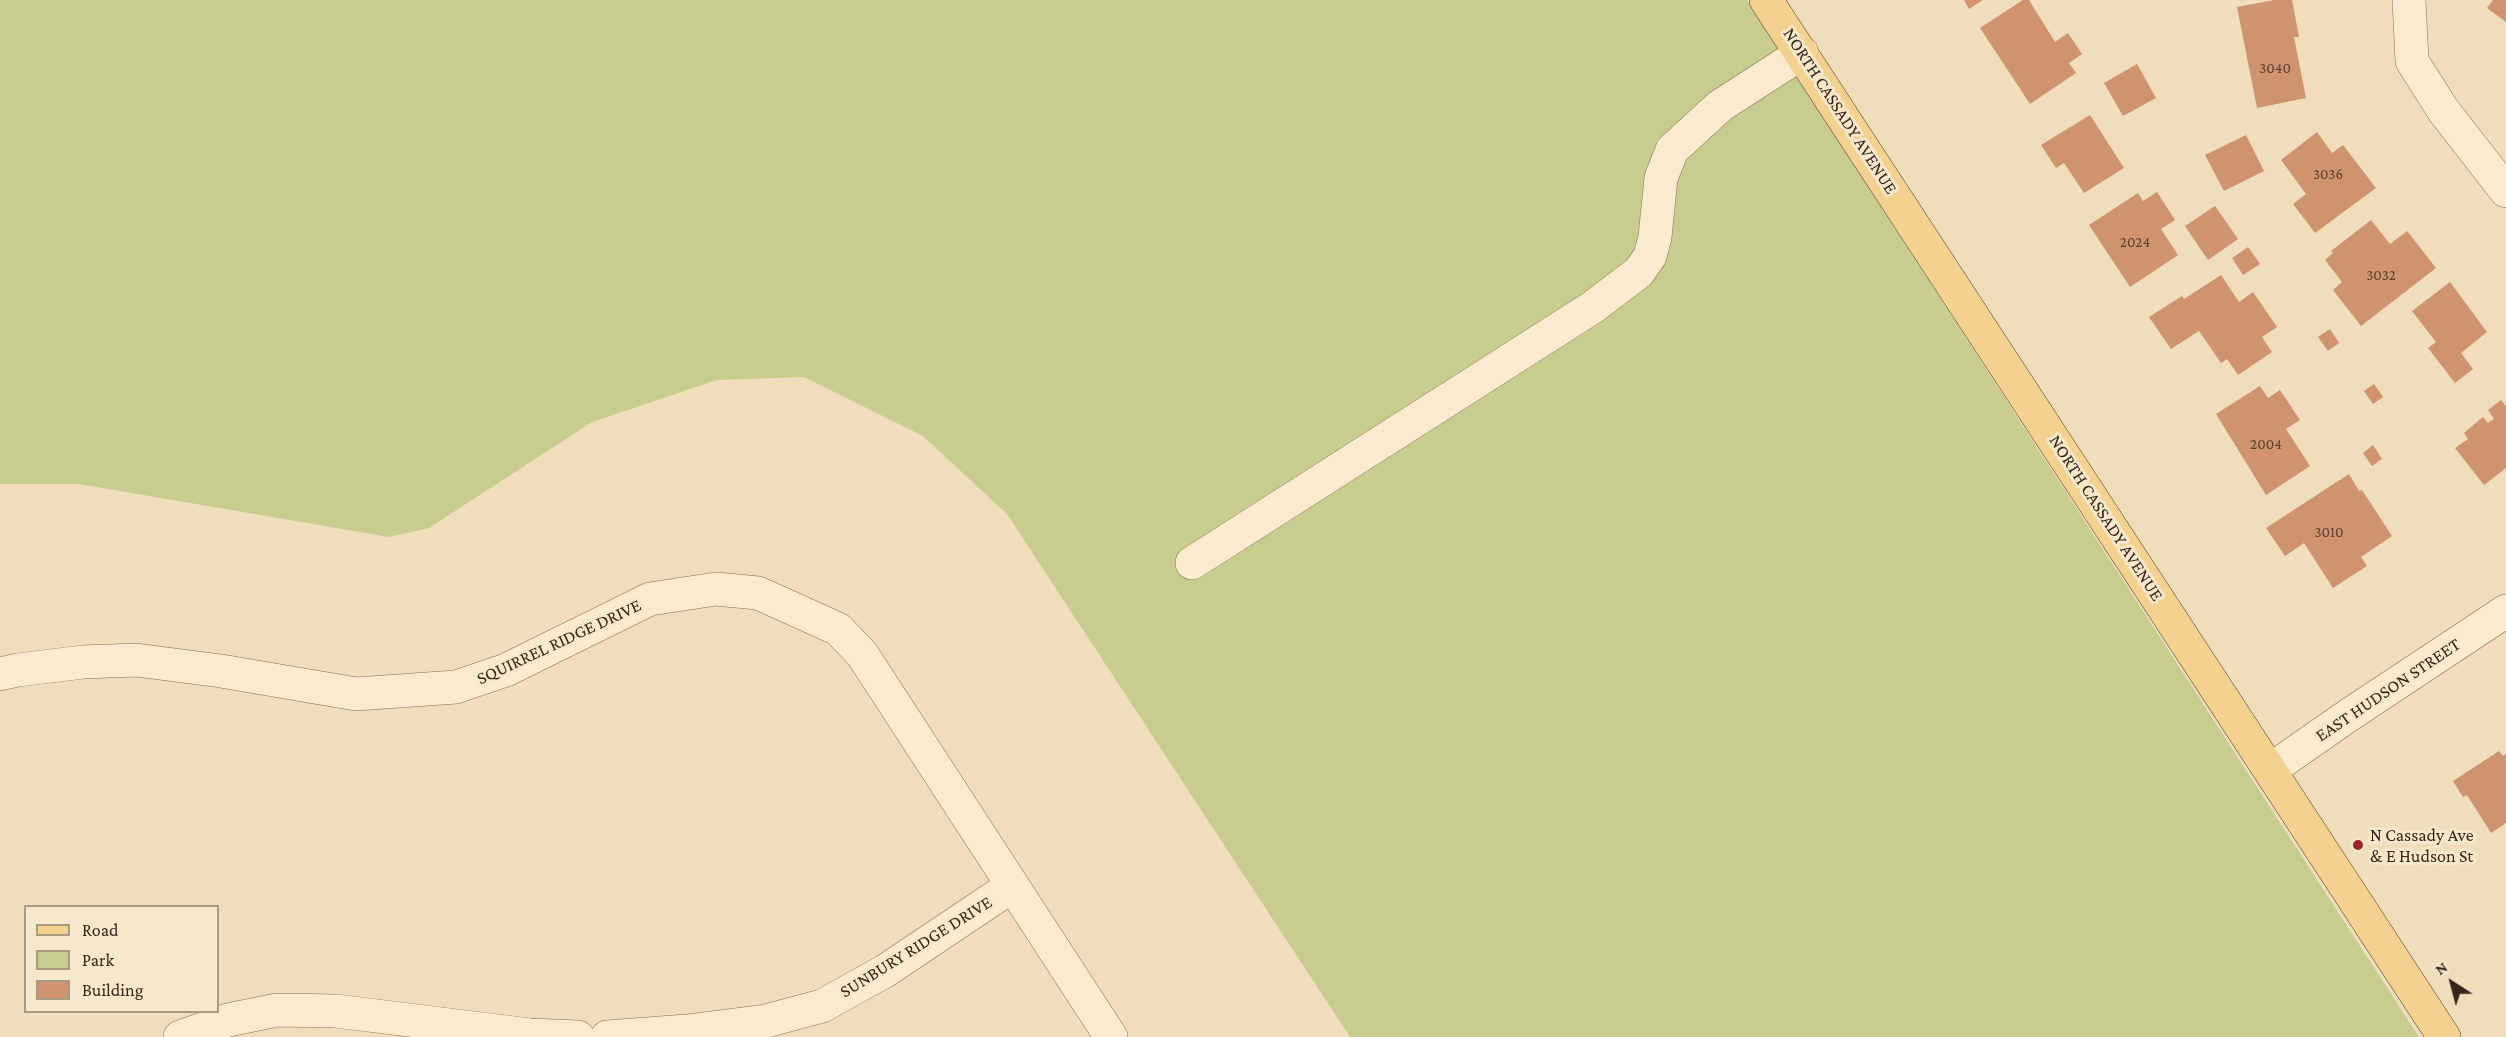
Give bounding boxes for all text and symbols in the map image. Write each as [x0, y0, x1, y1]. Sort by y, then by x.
street label: NORTH CASSADY AVENUE [1778, 24, 1902, 198]
house number: 3040 [2259, 59, 2291, 77]
house number: 3036 [2313, 165, 2343, 183]
house number: 2024 [2120, 233, 2150, 251]
house number: 3032 [2366, 266, 2396, 284]
street label: NORTH CASSADY AVENUE [2044, 431, 2168, 605]
house number: 2004 [2250, 435, 2282, 453]
house number: 3010 [2314, 523, 2344, 541]
street label: SQUIRREL RIDGE DRIVE [473, 594, 645, 690]
street label: EAST HUDSON STREET [2311, 634, 2465, 746]
place label: N Cassady Ave & E Hudson St [2370, 824, 2474, 866]
marker: N Cassady Ave & E Hudson St [2351, 838, 2365, 852]
street label: SUNBURY RIDGE DRIVE [836, 891, 996, 1003]
legend [24, 905, 219, 1013]
text: Road [82, 920, 119, 940]
text: Park [82, 950, 114, 970]
north arrow [2422, 953, 2482, 1013]
text: N [2432, 958, 2451, 978]
text: Building [82, 980, 143, 1000]

